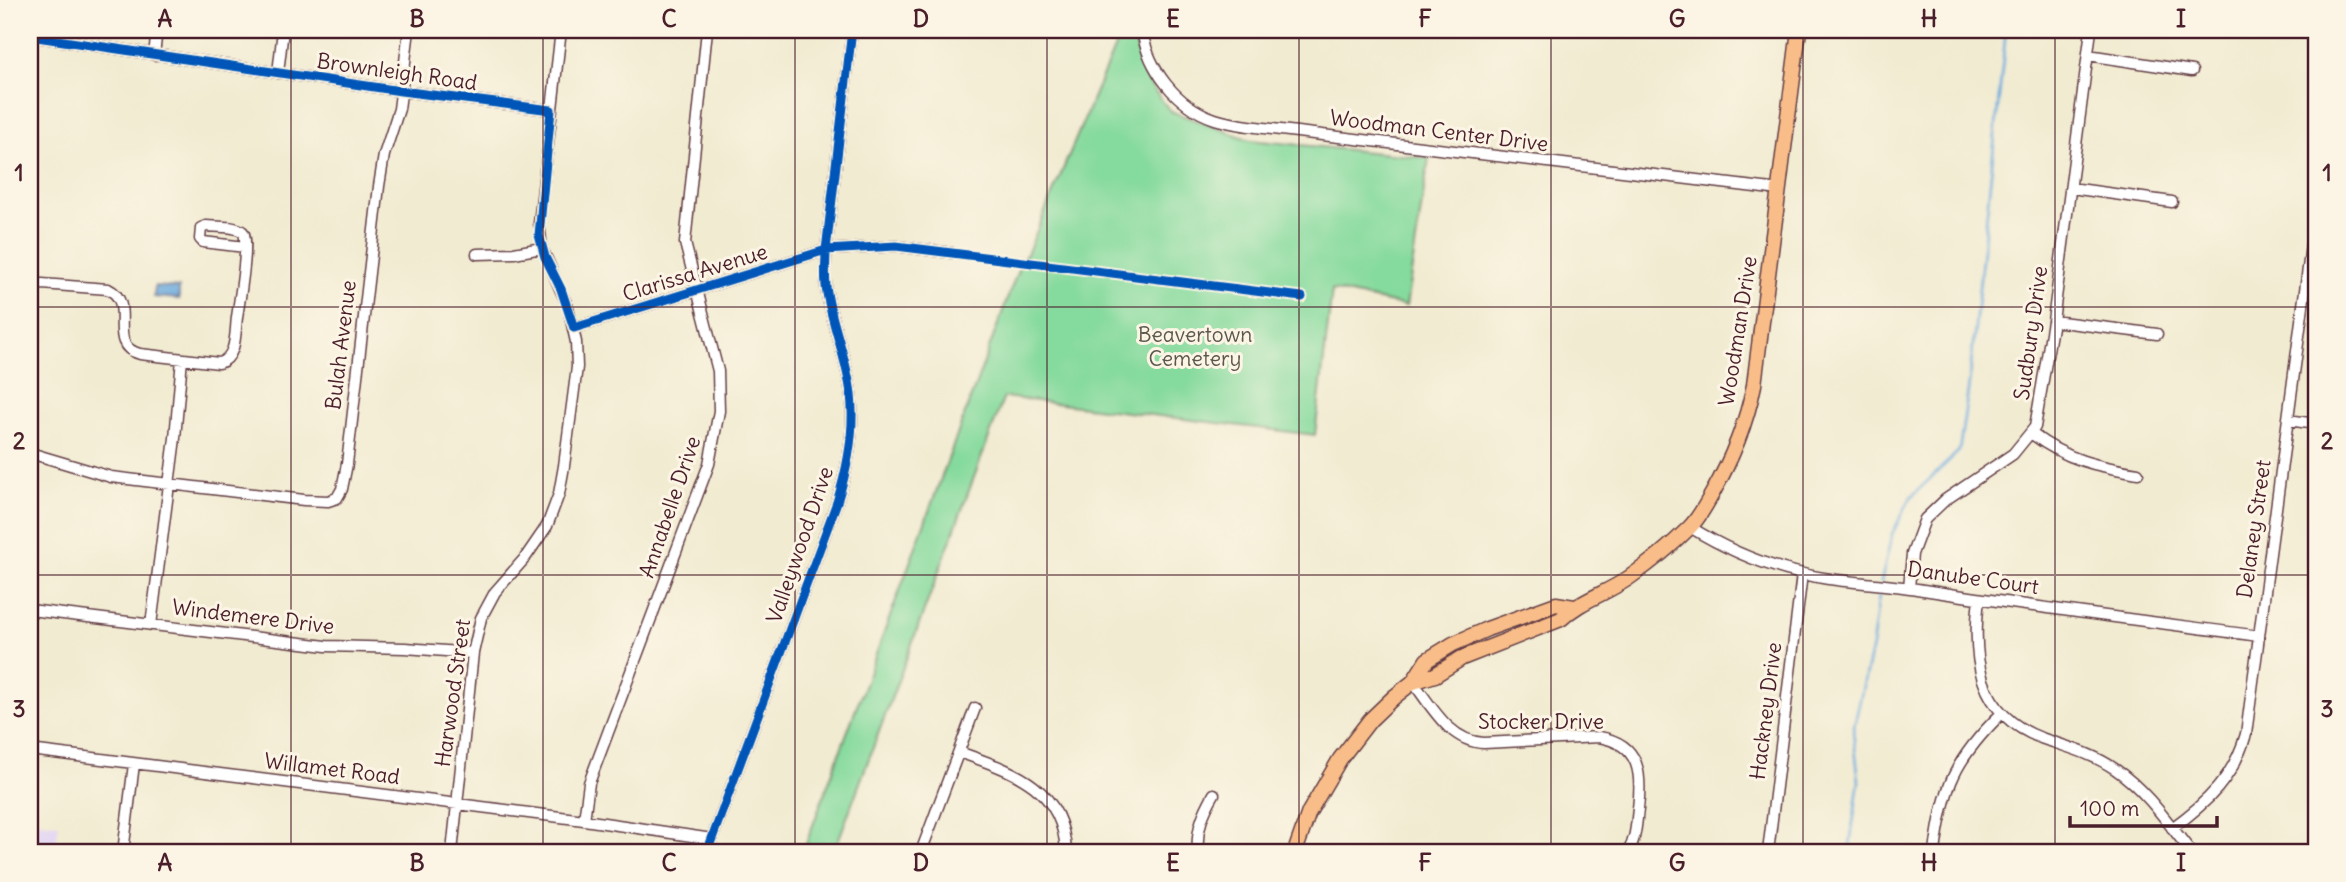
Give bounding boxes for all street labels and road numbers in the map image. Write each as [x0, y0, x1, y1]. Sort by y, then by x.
street label: Brownleigh Road [315, 47, 479, 96]
street label: Woodman Center Drive [1328, 104, 1550, 157]
street label: Clarissa Avenue [619, 238, 771, 307]
street label: Woodman Drive [1712, 254, 1763, 408]
street label: Sudbury Drive [2008, 264, 2053, 402]
street label: Bulah Avenue [319, 279, 362, 411]
street label: Annabelle Drive [633, 432, 706, 581]
street label: Delaney Street [2230, 458, 2277, 600]
street label: Valleywood Drive [760, 463, 839, 627]
street label: Danube Court [1906, 555, 2041, 600]
street label: Windemere Drive [170, 593, 336, 640]
street label: Harwood Street [429, 617, 476, 769]
street label: Hackney Drive [1744, 641, 1787, 781]
street label: Stocker Drive [1478, 708, 1604, 735]
street label: Willamet Road [263, 747, 401, 790]

